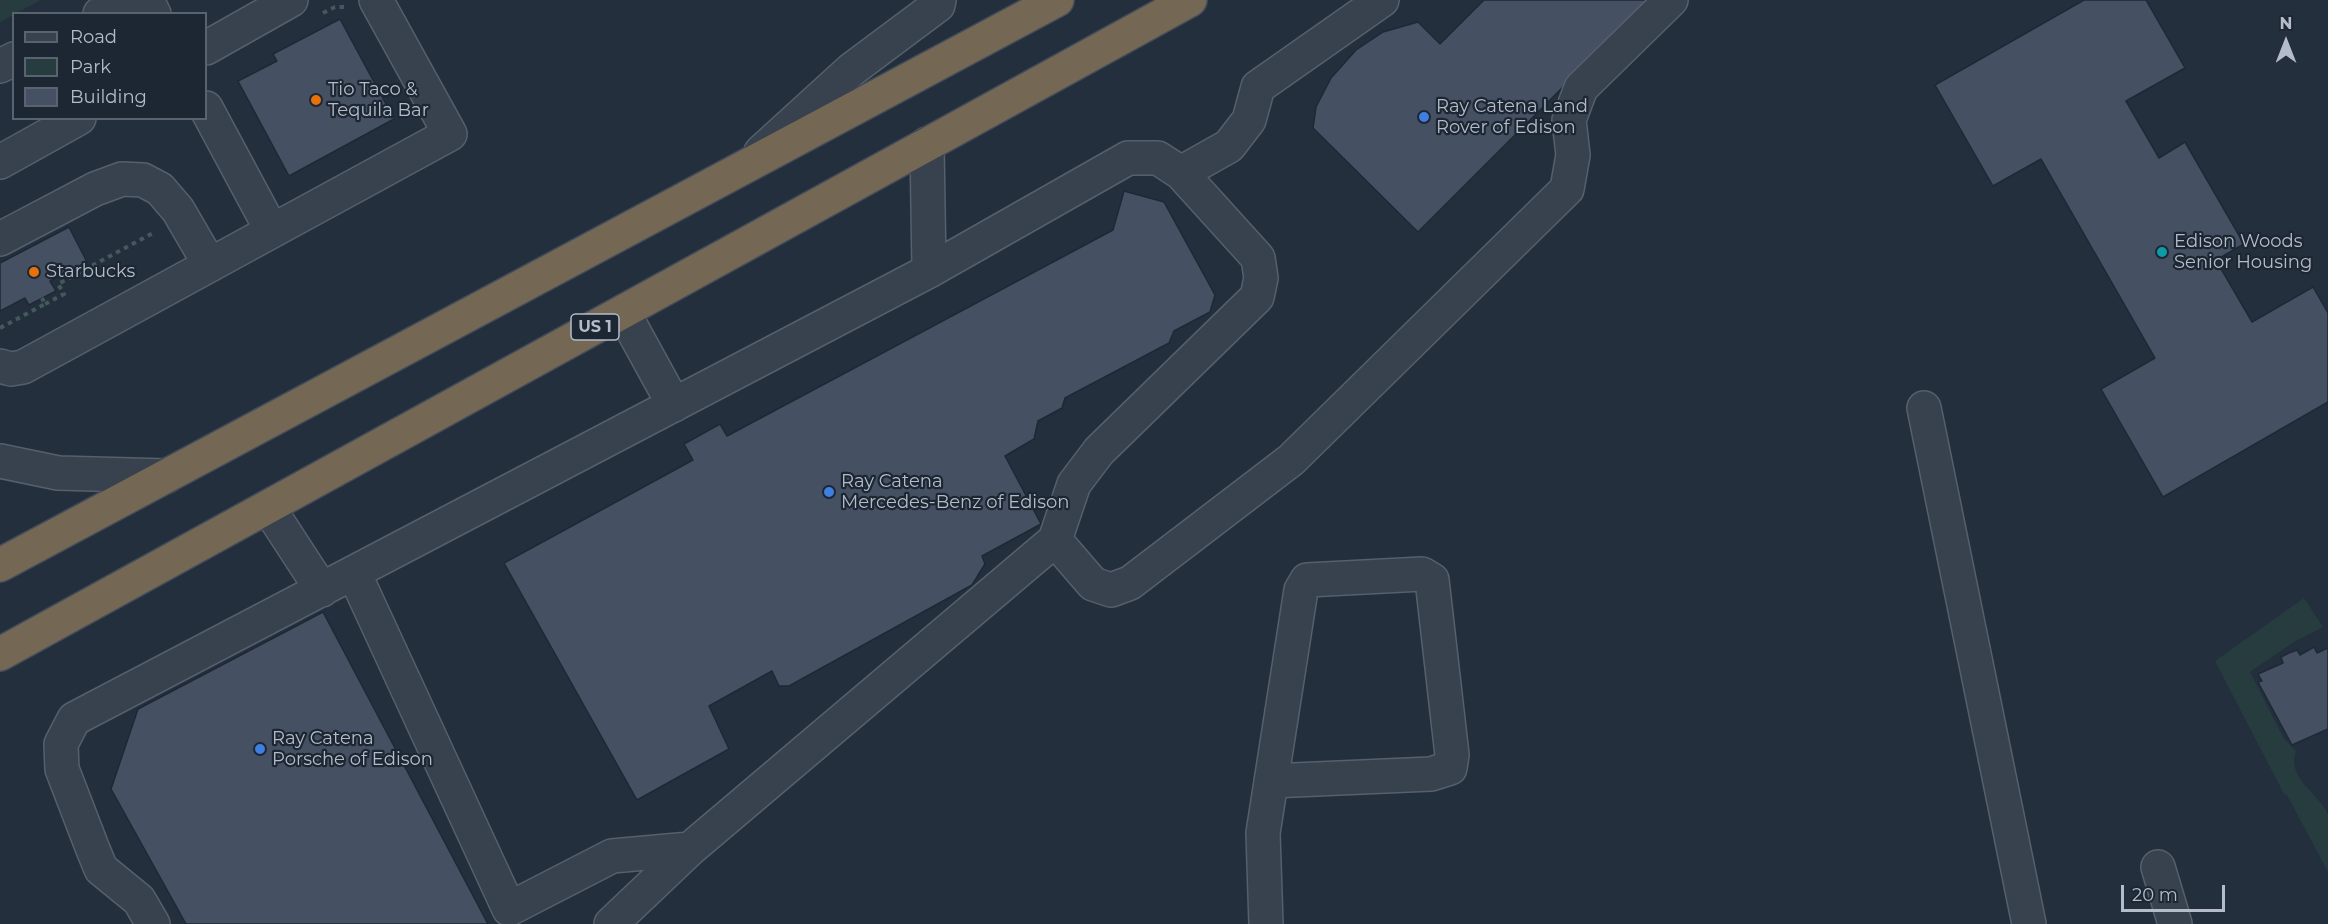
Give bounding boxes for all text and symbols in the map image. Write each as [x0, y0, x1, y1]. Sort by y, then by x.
legend [12, 12, 207, 120]
north arrow [2256, 12, 2316, 72]
text: N [2280, 14, 2292, 33]
text: Road [70, 26, 117, 48]
text: Park [70, 56, 111, 78]
place label: Tio Taco & Tequila Bar [328, 79, 429, 122]
text: Building [70, 86, 147, 108]
marker: Tio Taco & Tequila Bar [309, 93, 323, 107]
place label: Ray Catena Land Rover of Edison [1436, 96, 1588, 138]
marker: Ray Catena Land Rover of Edison [1417, 110, 1431, 124]
place label: Edison Woods Senior Housing [2174, 231, 2312, 274]
marker: Edison Woods Senior Housing [2155, 245, 2169, 259]
place label: Starbucks [46, 261, 135, 283]
marker: Starbucks [27, 265, 41, 279]
road number: US 1 [571, 314, 619, 340]
place label: Ray Catena Mercedes-Benz of Edison [841, 471, 1069, 514]
marker: Ray Catena Mercedes-Benz of Edison [822, 485, 836, 499]
place label: Ray Catena Porsche of Edison [272, 728, 433, 771]
marker: Ray Catena Porsche of Edison [253, 742, 267, 756]
scale bar [2124, 873, 2228, 911]
text: 20 m [2132, 884, 2178, 906]

